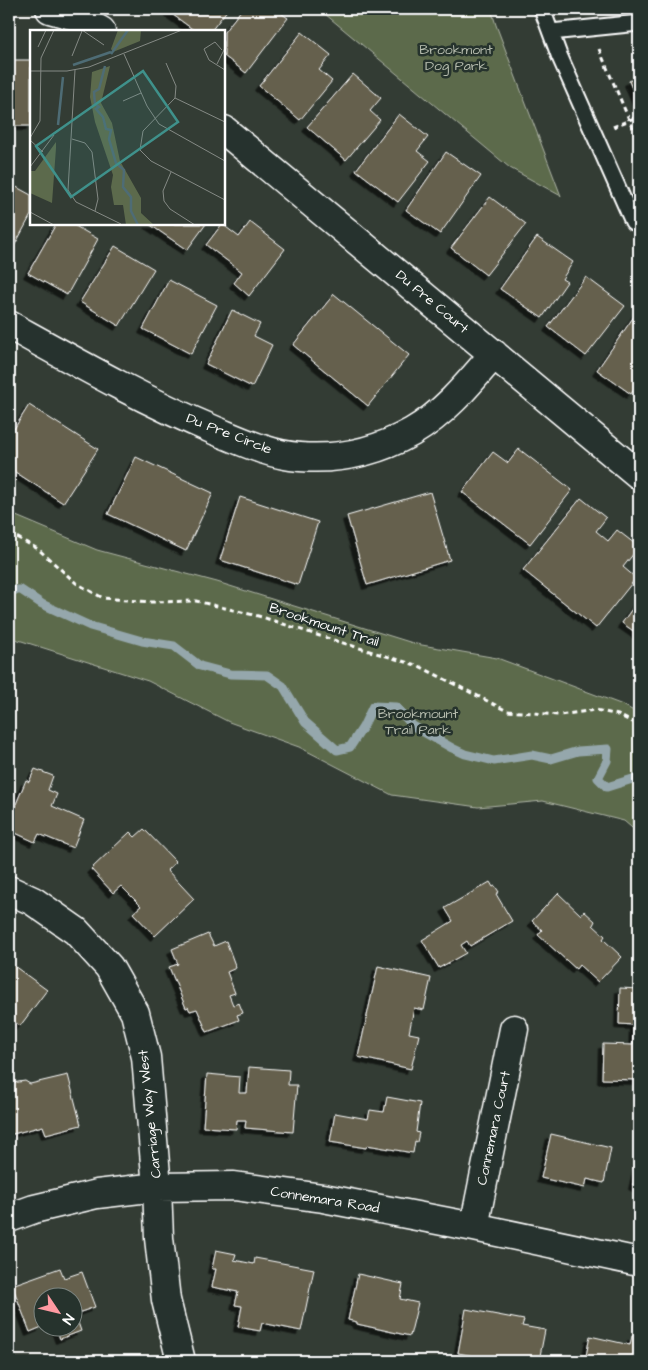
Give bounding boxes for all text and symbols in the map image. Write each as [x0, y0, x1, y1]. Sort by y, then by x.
inset map [30, 30, 225, 225]
park label: Brookmont Dog Park [419, 40, 493, 76]
street label: Du Pre Court [391, 265, 473, 339]
street label: Du Pre Circle [183, 409, 275, 460]
street label: Brookmount Trail [267, 598, 381, 652]
park label: Brookmount Trail Park [378, 704, 459, 740]
street label: Carriage Way West [133, 1048, 167, 1179]
street label: Connemara Court [472, 1069, 516, 1187]
street label: Connemara Road [269, 1182, 381, 1218]
north arrow [32, 1288, 82, 1338]
text: N [57, 1310, 79, 1328]

